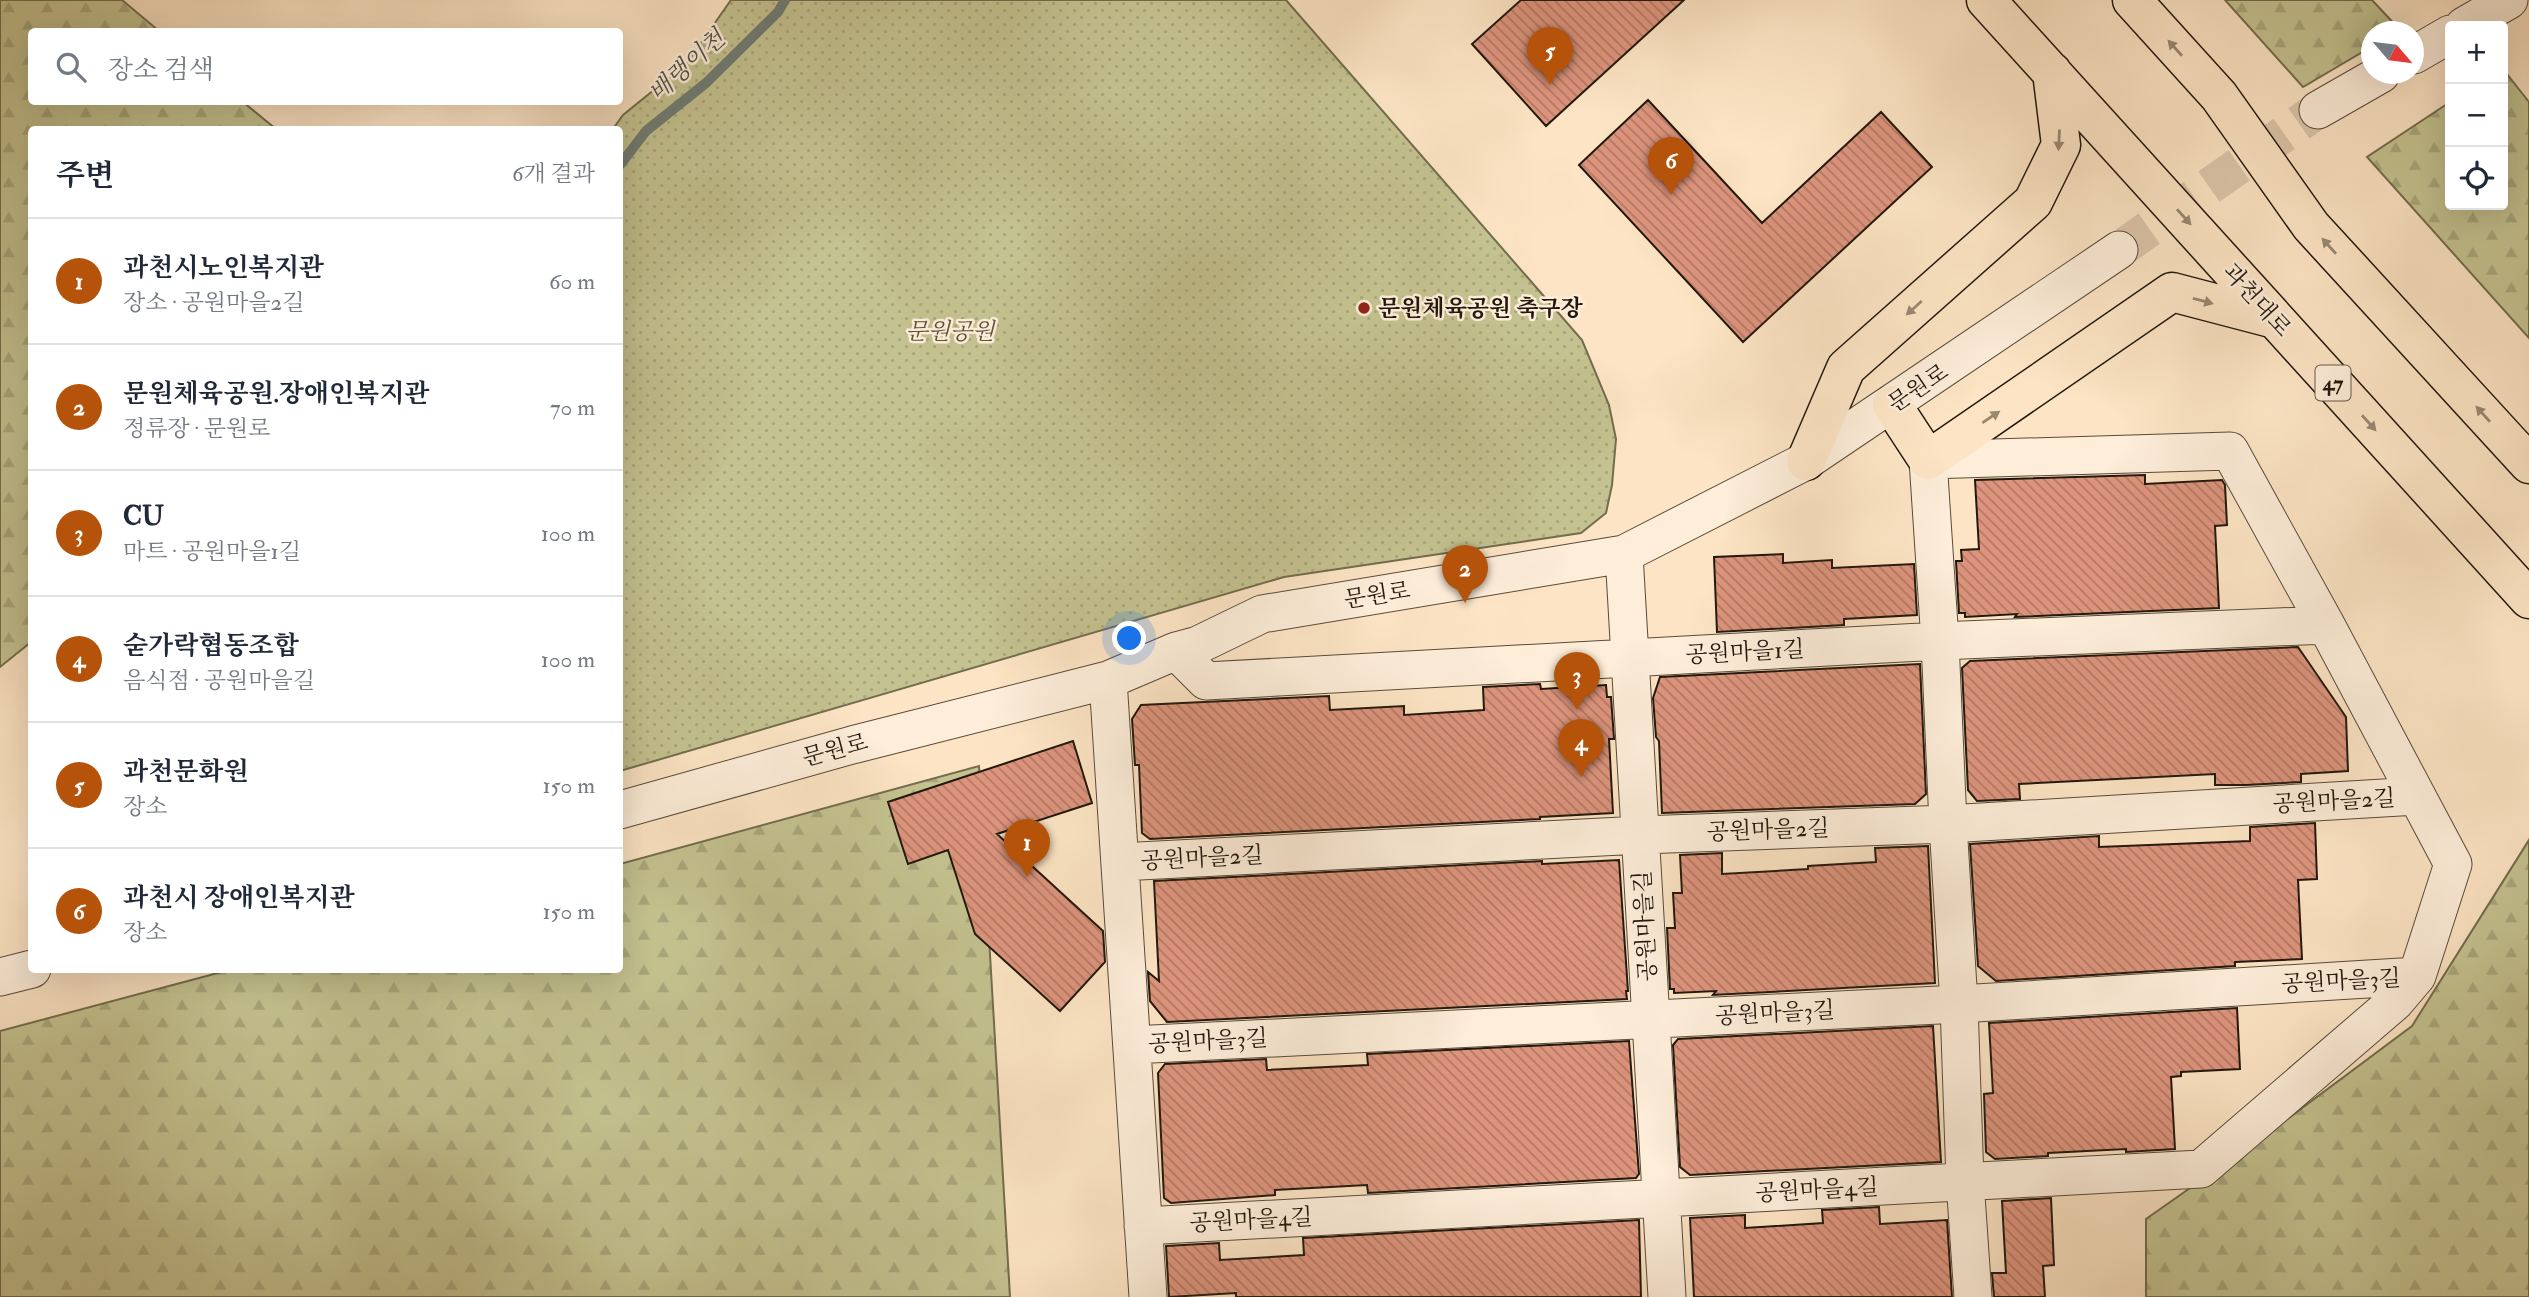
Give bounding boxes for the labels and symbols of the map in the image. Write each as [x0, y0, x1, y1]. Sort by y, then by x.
north arrow [2361, 21, 2424, 84]
water label: 배랭이천 [642, 22, 733, 109]
pin: 5 [1527, 27, 1573, 85]
one-way arrow [2167, 39, 2183, 57]
one-way arrow [2053, 129, 2064, 151]
pin: 6 [1648, 137, 1694, 195]
one-way arrow [2176, 208, 2192, 226]
one-way arrow [2322, 238, 2338, 255]
street label: 과천대로 [2216, 257, 2298, 343]
place label: 문원체육공원 축구장 [1378, 294, 1584, 323]
one-way arrow [2192, 296, 2214, 307]
marker: 문원체육공원 축구장 [1356, 300, 1372, 316]
one-way arrow [1905, 300, 1923, 316]
park label: 문원공원 [906, 317, 996, 346]
street label: 문원로 [1882, 357, 1954, 419]
road number: 47 [2316, 366, 2350, 400]
one-way arrow [2475, 405, 2491, 423]
one-way arrow [1982, 410, 2000, 424]
one-way arrow [2360, 414, 2376, 431]
pin: 2 [1442, 545, 1488, 603]
street label: 문원로 [1342, 575, 1412, 615]
your location [1112, 621, 1146, 655]
street label: 공원마을1길 [1685, 634, 1805, 670]
pin: 3 [1554, 652, 1600, 710]
pin: 4 [1558, 719, 1604, 777]
street label: 문원로 [799, 727, 871, 773]
street label: 공원마을2길 [2272, 783, 2396, 819]
street label: 공원마을2길 [1706, 813, 1830, 847]
pin: 1 [1004, 819, 1050, 877]
street label: 공원마을2길 [1140, 840, 1264, 876]
street label: 공원마을길 [1628, 870, 1662, 982]
street label: 공원마을3길 [2280, 963, 2402, 999]
street label: 공원마을3길 [1714, 995, 1836, 1031]
street label: 공원마을3길 [1147, 1023, 1269, 1059]
street label: 공원마을4길 [1755, 1172, 1879, 1208]
street label: 공원마을4길 [1189, 1202, 1313, 1238]

